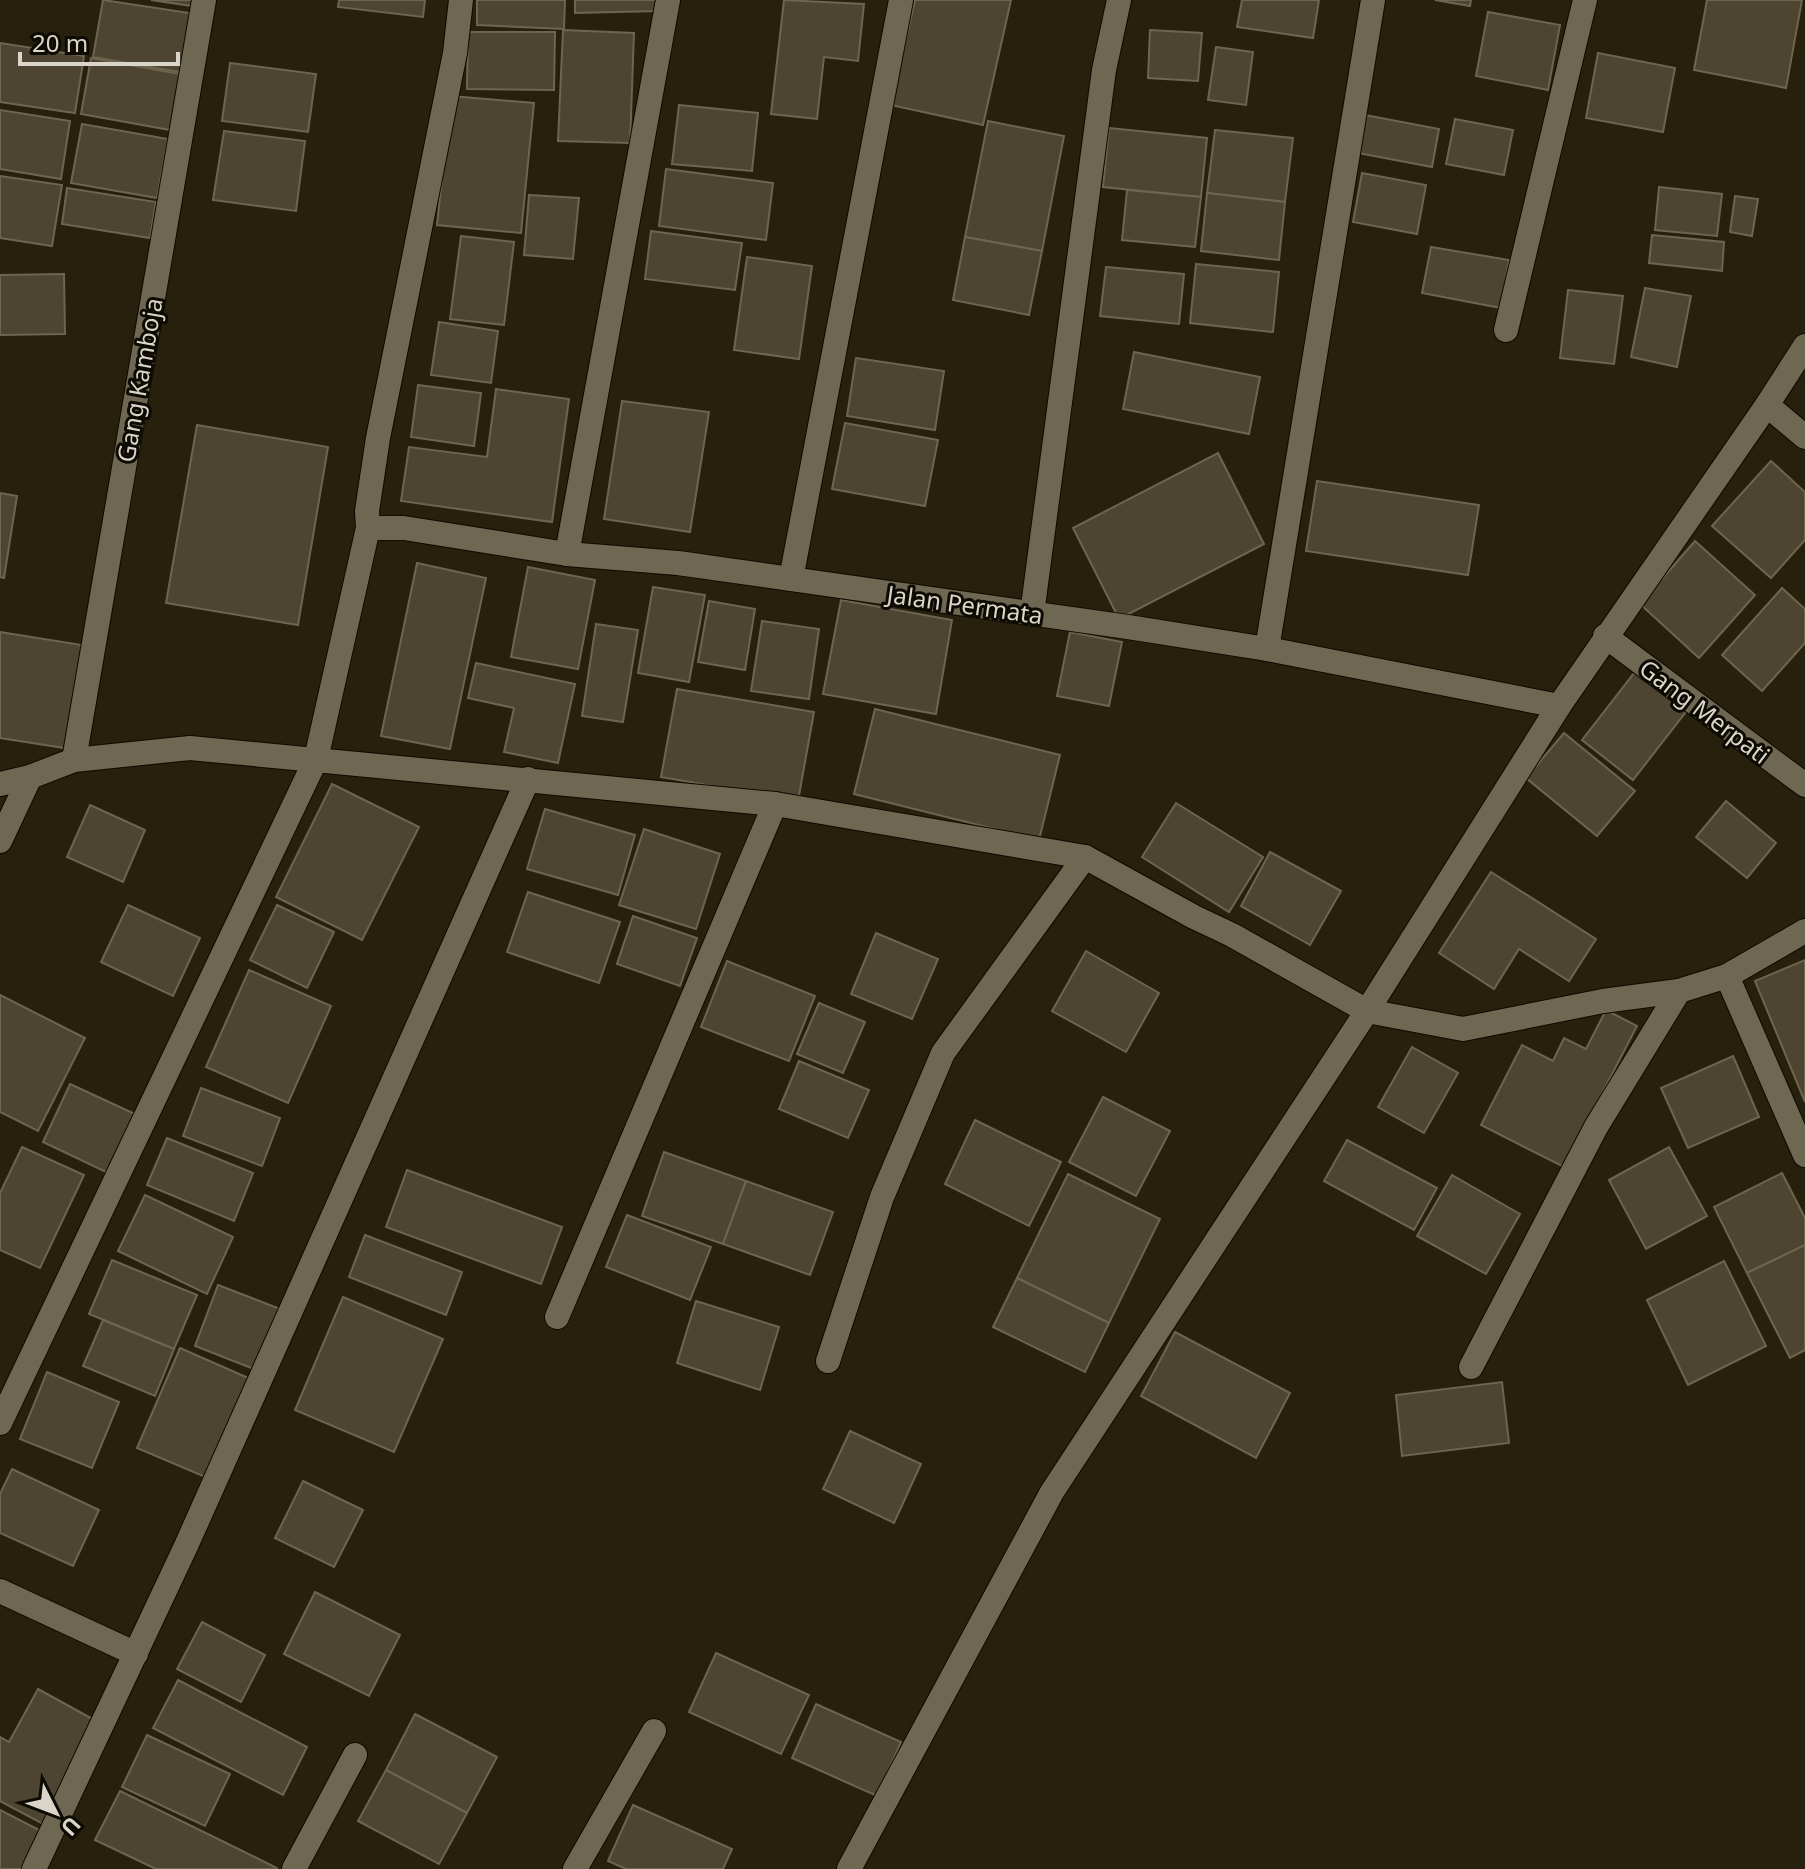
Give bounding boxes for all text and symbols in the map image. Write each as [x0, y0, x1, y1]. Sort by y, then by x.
scale bar [20, 16, 178, 66]
text: 20 m [32, 26, 88, 59]
street label: Gang Kamboja [108, 295, 170, 465]
street label: Jalan Permata [883, 576, 1045, 631]
street label: Gang Merpati [1633, 651, 1777, 771]
north arrow [16, 1773, 96, 1853]
text: U [55, 1811, 88, 1843]

